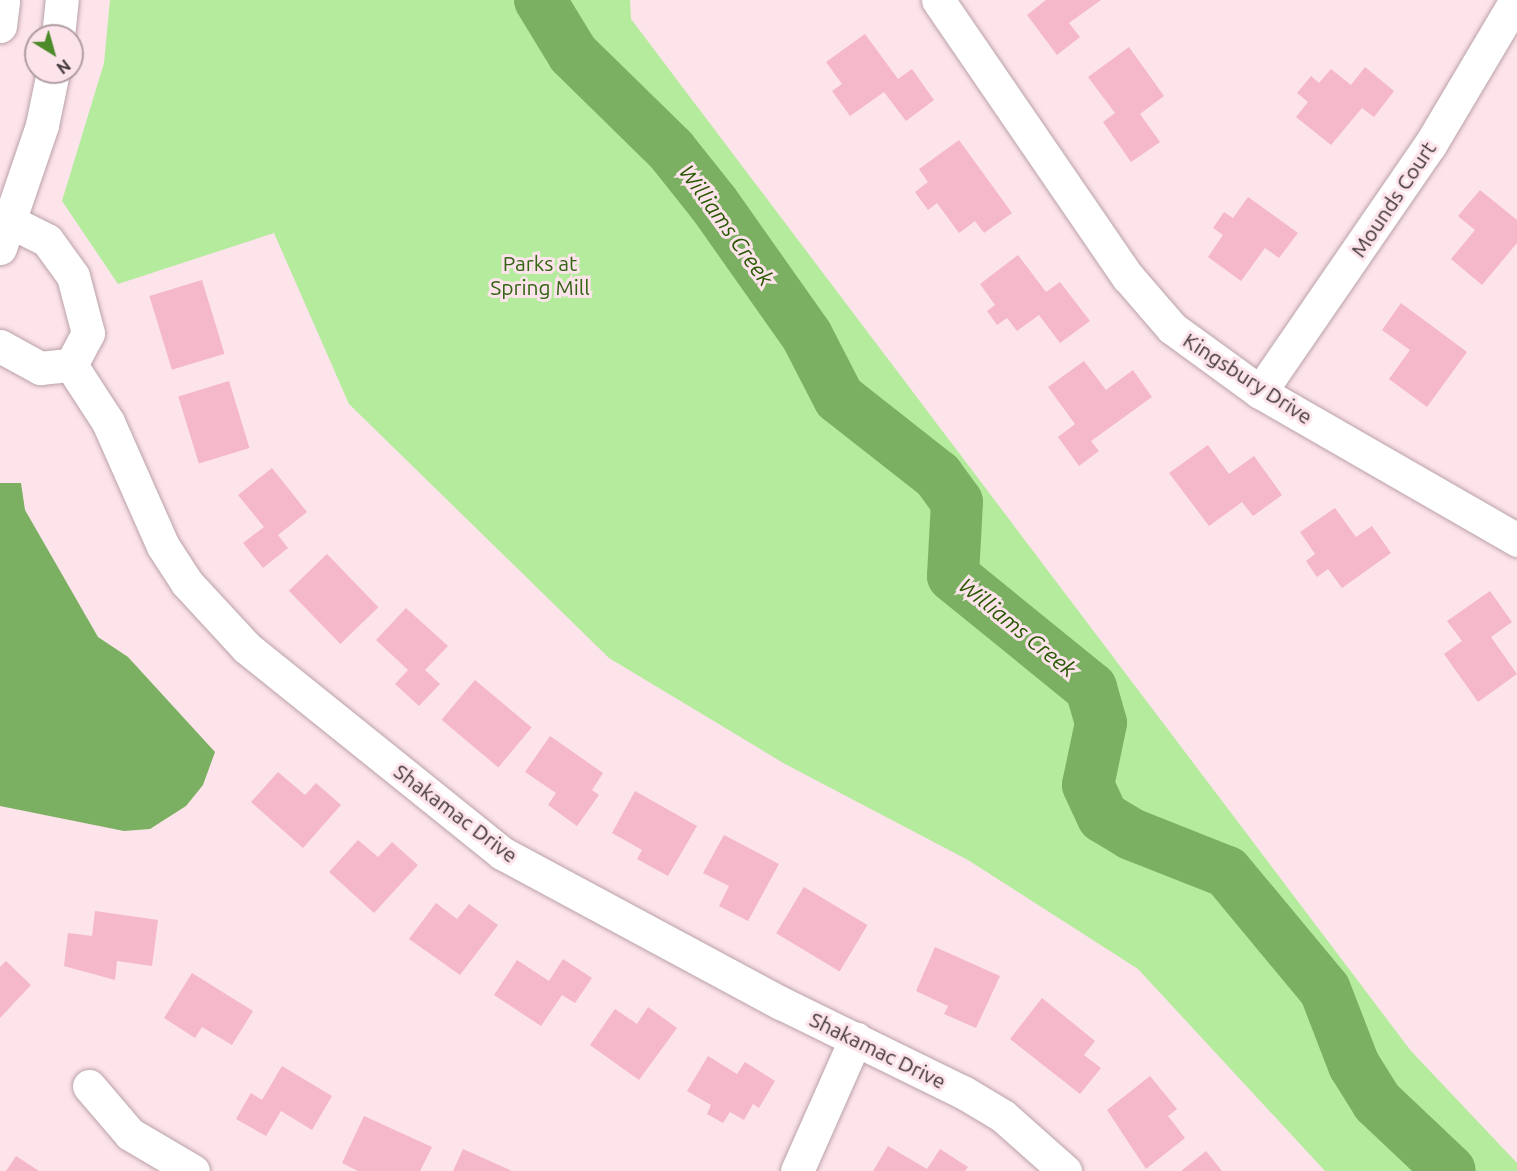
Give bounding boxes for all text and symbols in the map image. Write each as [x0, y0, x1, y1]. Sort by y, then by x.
north arrow [24, 24, 84, 84]
text: N [53, 56, 74, 78]
street label: Mounds Court [1345, 136, 1441, 262]
water label: Williams Creek [674, 159, 780, 291]
park label: Parks at Spring Mill [490, 250, 590, 300]
street label: Kingsbury Drive [1179, 327, 1317, 429]
water label: Williams Creek [954, 572, 1082, 682]
street label: Shakamac Drive [389, 758, 523, 868]
street label: Shakamac Drive [806, 1006, 950, 1094]

